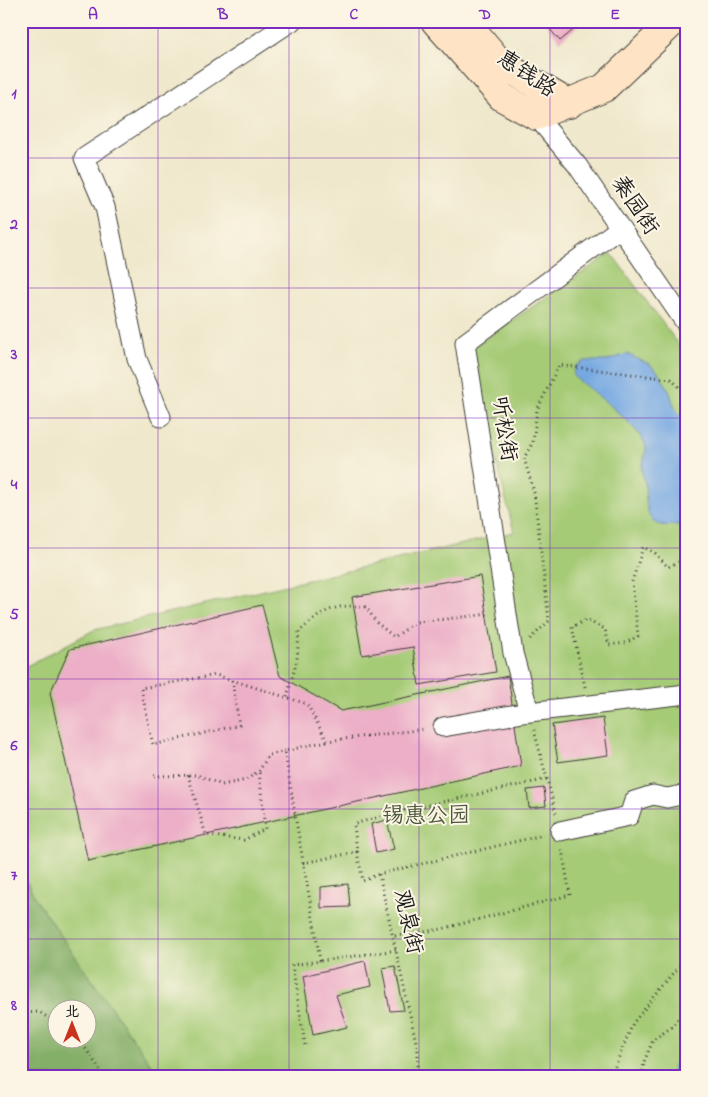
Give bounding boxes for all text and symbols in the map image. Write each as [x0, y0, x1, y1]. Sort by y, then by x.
text: A [88, 3, 98, 27]
text: B [217, 3, 229, 27]
text: C [350, 3, 359, 27]
text: D [478, 3, 491, 27]
text: E [610, 3, 620, 27]
street label: 惠钱路 [490, 43, 562, 107]
text: 1 [11, 82, 17, 106]
street label: 秦园街 [602, 170, 666, 242]
text: 2 [9, 213, 18, 237]
text: 3 [10, 343, 18, 367]
street label: 听松街 [482, 394, 524, 464]
text: 4 [10, 473, 18, 497]
text: 5 [9, 603, 19, 627]
text: 6 [9, 734, 18, 758]
park label: 锡惠公园 [382, 801, 470, 833]
text: 7 [11, 864, 18, 888]
street label: 观泉街 [384, 886, 430, 958]
text: 8 [10, 994, 17, 1018]
north arrow [48, 1000, 98, 1050]
text: 北 [65, 1002, 79, 1023]

